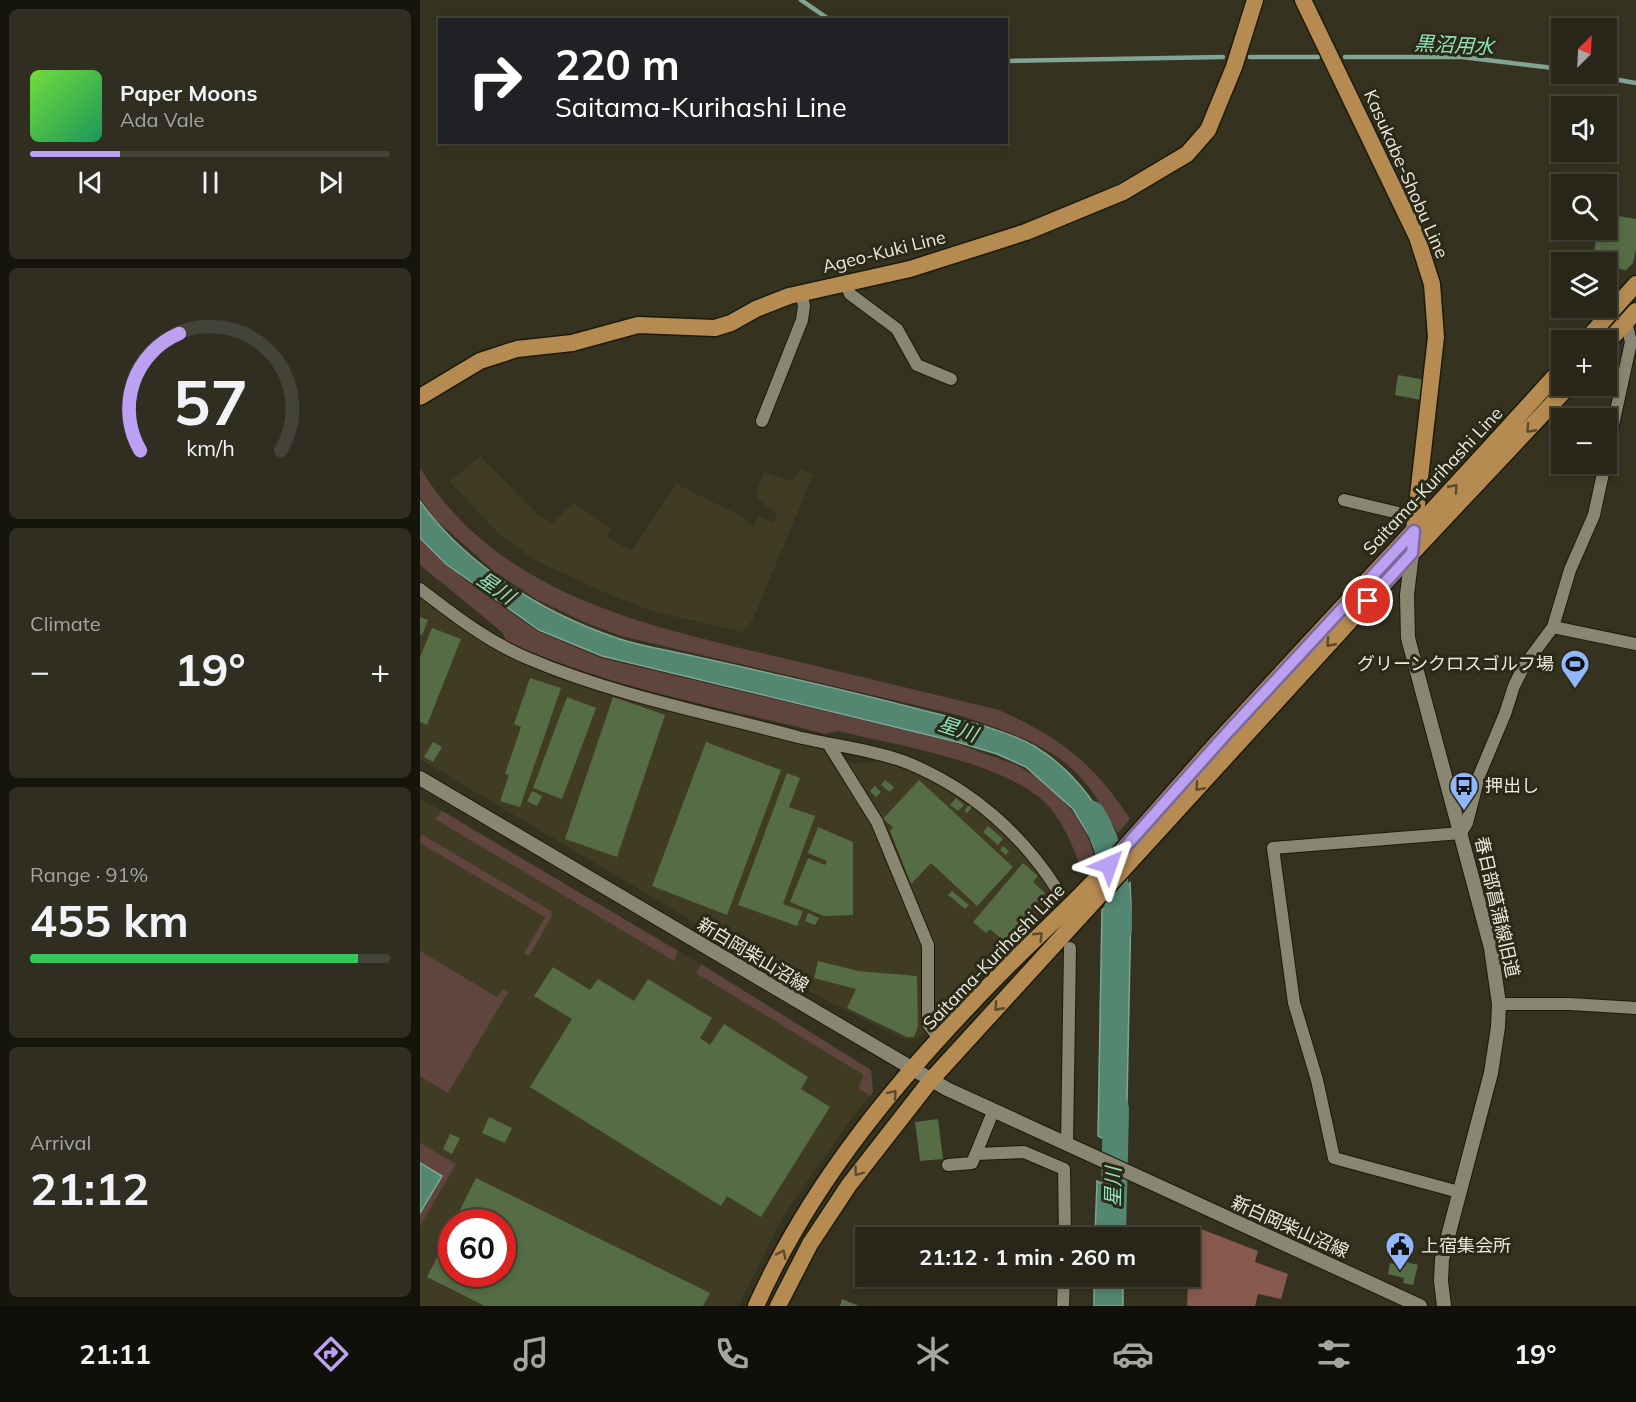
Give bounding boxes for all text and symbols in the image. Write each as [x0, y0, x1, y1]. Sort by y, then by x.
north arrow [1551, 18, 1617, 84]
map controls [1551, 18, 1617, 474]
water label: 黒沼用水 [1413, 30, 1497, 59]
text: 220 m [555, 38, 680, 91]
icon: right [456, 42, 534, 120]
text: Paper Moons [120, 79, 258, 107]
street label: Kasukabe-Shobu Line [1359, 86, 1454, 262]
text: Saitama-Kurihashi Line [555, 90, 847, 124]
button: sound [1551, 96, 1617, 162]
text: Ada Vale [120, 107, 204, 132]
icon: previous [74, 166, 107, 199]
icon: pause [194, 166, 227, 199]
icon: next [314, 166, 347, 199]
button: search [1551, 174, 1617, 240]
street label: Ageo-Kuki Line [820, 225, 948, 278]
button: layers [1551, 252, 1617, 318]
button: + [1551, 330, 1617, 396]
text: 57 [173, 362, 247, 441]
street label: Saitama-Kurihashi Line [1358, 402, 1507, 560]
button: − [1551, 408, 1617, 474]
one-way arrow [1526, 422, 1537, 433]
text: km/h [186, 434, 234, 461]
one-way arrow [1447, 484, 1458, 495]
water label: 星川 [473, 566, 522, 610]
pin [1342, 575, 1393, 626]
icon: arrive [1351, 584, 1384, 617]
text: Climate [30, 611, 101, 636]
one-way arrow [1326, 636, 1337, 646]
text: 19° [174, 641, 246, 697]
sports icon: グリーンクロスゴルフ場 [1559, 648, 1591, 690]
text: − [30, 650, 50, 691]
text: + [370, 650, 390, 691]
place label: グリーンクロスゴルフ場 [1357, 652, 1554, 675]
water label: 星川 [935, 710, 983, 747]
bus stop icon: 押出し [1448, 770, 1480, 812]
place label: 押出し [1485, 774, 1539, 797]
one-way arrow [1195, 780, 1206, 791]
position arrow [1077, 833, 1141, 897]
street label: 春日部菖蒲線旧道 [1470, 834, 1525, 980]
text: Range · 91% [30, 862, 148, 887]
street label: Saitama-Kurihashi Line [918, 879, 1069, 1035]
text: 455 km [30, 892, 189, 948]
street label: 新白岡柴山沼線 [693, 912, 813, 997]
one-way arrow [1032, 932, 1043, 943]
one-way arrow [994, 1000, 1005, 1011]
one-way arrow [885, 1090, 896, 1101]
text: Arrival [30, 1130, 91, 1155]
text: 21:12 [30, 1160, 149, 1216]
one-way arrow [855, 1165, 866, 1176]
water label: 星川 [1100, 1165, 1125, 1207]
street label: 新白岡柴山沼線 [1228, 1190, 1352, 1263]
speed limit sign: 60 [438, 1209, 516, 1287]
public building icon: 上宿集会所 [1384, 1230, 1416, 1272]
place label: 上宿集会所 [1421, 1234, 1511, 1257]
text: 21:12 · 1 min · 260 m [919, 1243, 1136, 1271]
one-way arrow [775, 1249, 786, 1260]
icon: directions [310, 1333, 352, 1375]
icon: music [510, 1333, 552, 1375]
icon: phone [711, 1333, 753, 1375]
icon: climate [912, 1333, 954, 1375]
icon: car [1112, 1333, 1154, 1375]
icon: filters [1313, 1333, 1355, 1375]
text: 21:11 [79, 1337, 151, 1371]
text: 19° [1514, 1337, 1557, 1371]

